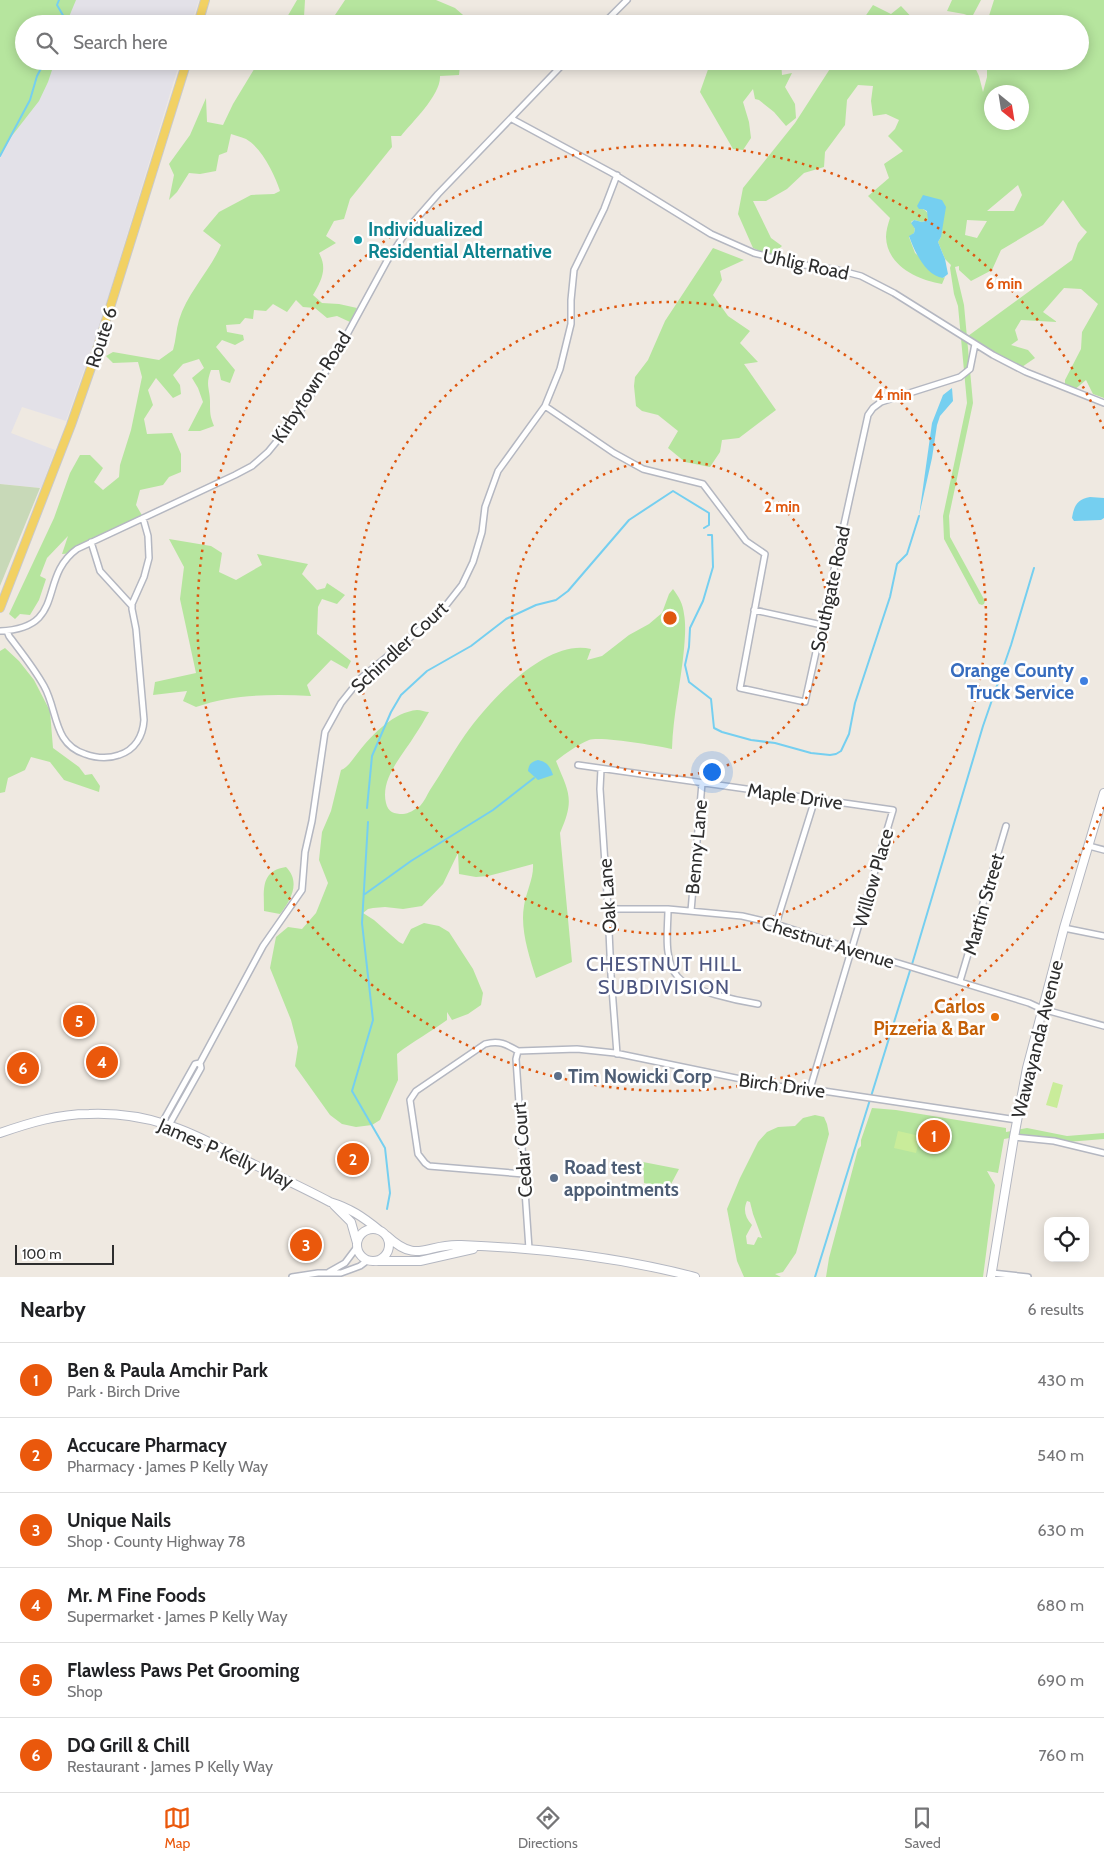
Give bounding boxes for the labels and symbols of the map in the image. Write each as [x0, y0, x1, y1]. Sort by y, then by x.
north arrow [984, 85, 1029, 130]
place label: Individualized Residential Alternative [368, 218, 552, 263]
marker: Individualized Residential Alternative [352, 234, 364, 246]
street label: Uhlig Road [761, 244, 851, 285]
text: 6 min [986, 275, 1022, 293]
street label: Route 6 [81, 304, 122, 370]
street label: Kirbytown Road [267, 327, 356, 447]
text: 4 min [874, 386, 912, 404]
text: 2 min [764, 498, 800, 516]
street label: Southgate Road [806, 524, 855, 654]
street label: Schindler Court [346, 596, 453, 698]
centre of rings [661, 609, 679, 627]
place label: Orange County Truck Service [950, 659, 1075, 704]
marker: Orange County Truck Service [1078, 675, 1090, 687]
your location [699, 759, 725, 785]
street label: Maple Drive [746, 778, 844, 815]
street label: Benny Lane [681, 798, 712, 895]
street label: Willow Place [848, 826, 899, 930]
street label: Martin Street [958, 850, 1009, 958]
street label: Oak Lane [593, 857, 622, 934]
street label: Chestnut Avenue [759, 911, 897, 974]
district label: CHESTNUT HILL SUBDIVISION [586, 952, 742, 999]
street label: Wawayanda Avenue [1007, 958, 1068, 1120]
place label: Carlos Pizzeria & Bar [873, 995, 986, 1040]
pin: 5 [63, 1002, 95, 1040]
marker: Carlos Pizzeria & Bar [989, 1011, 1001, 1023]
pin: 4 [86, 1043, 118, 1081]
pin: 6 [7, 1049, 39, 1087]
place label: Tim Nowicki Corp [568, 1065, 712, 1088]
street label: Birch Drive [737, 1068, 827, 1103]
marker: Tim Nowicki Corp [552, 1070, 564, 1082]
street label: Cedar Court [508, 1101, 537, 1198]
street label: James P Kelly Way [154, 1113, 297, 1194]
pin: 1 [918, 1117, 950, 1155]
pin: 2 [337, 1140, 369, 1178]
place label: Road test appointments [564, 1156, 679, 1201]
marker: Road test appointments [548, 1172, 560, 1184]
pin: 3 [290, 1226, 322, 1264]
scale bar [15, 1242, 114, 1265]

